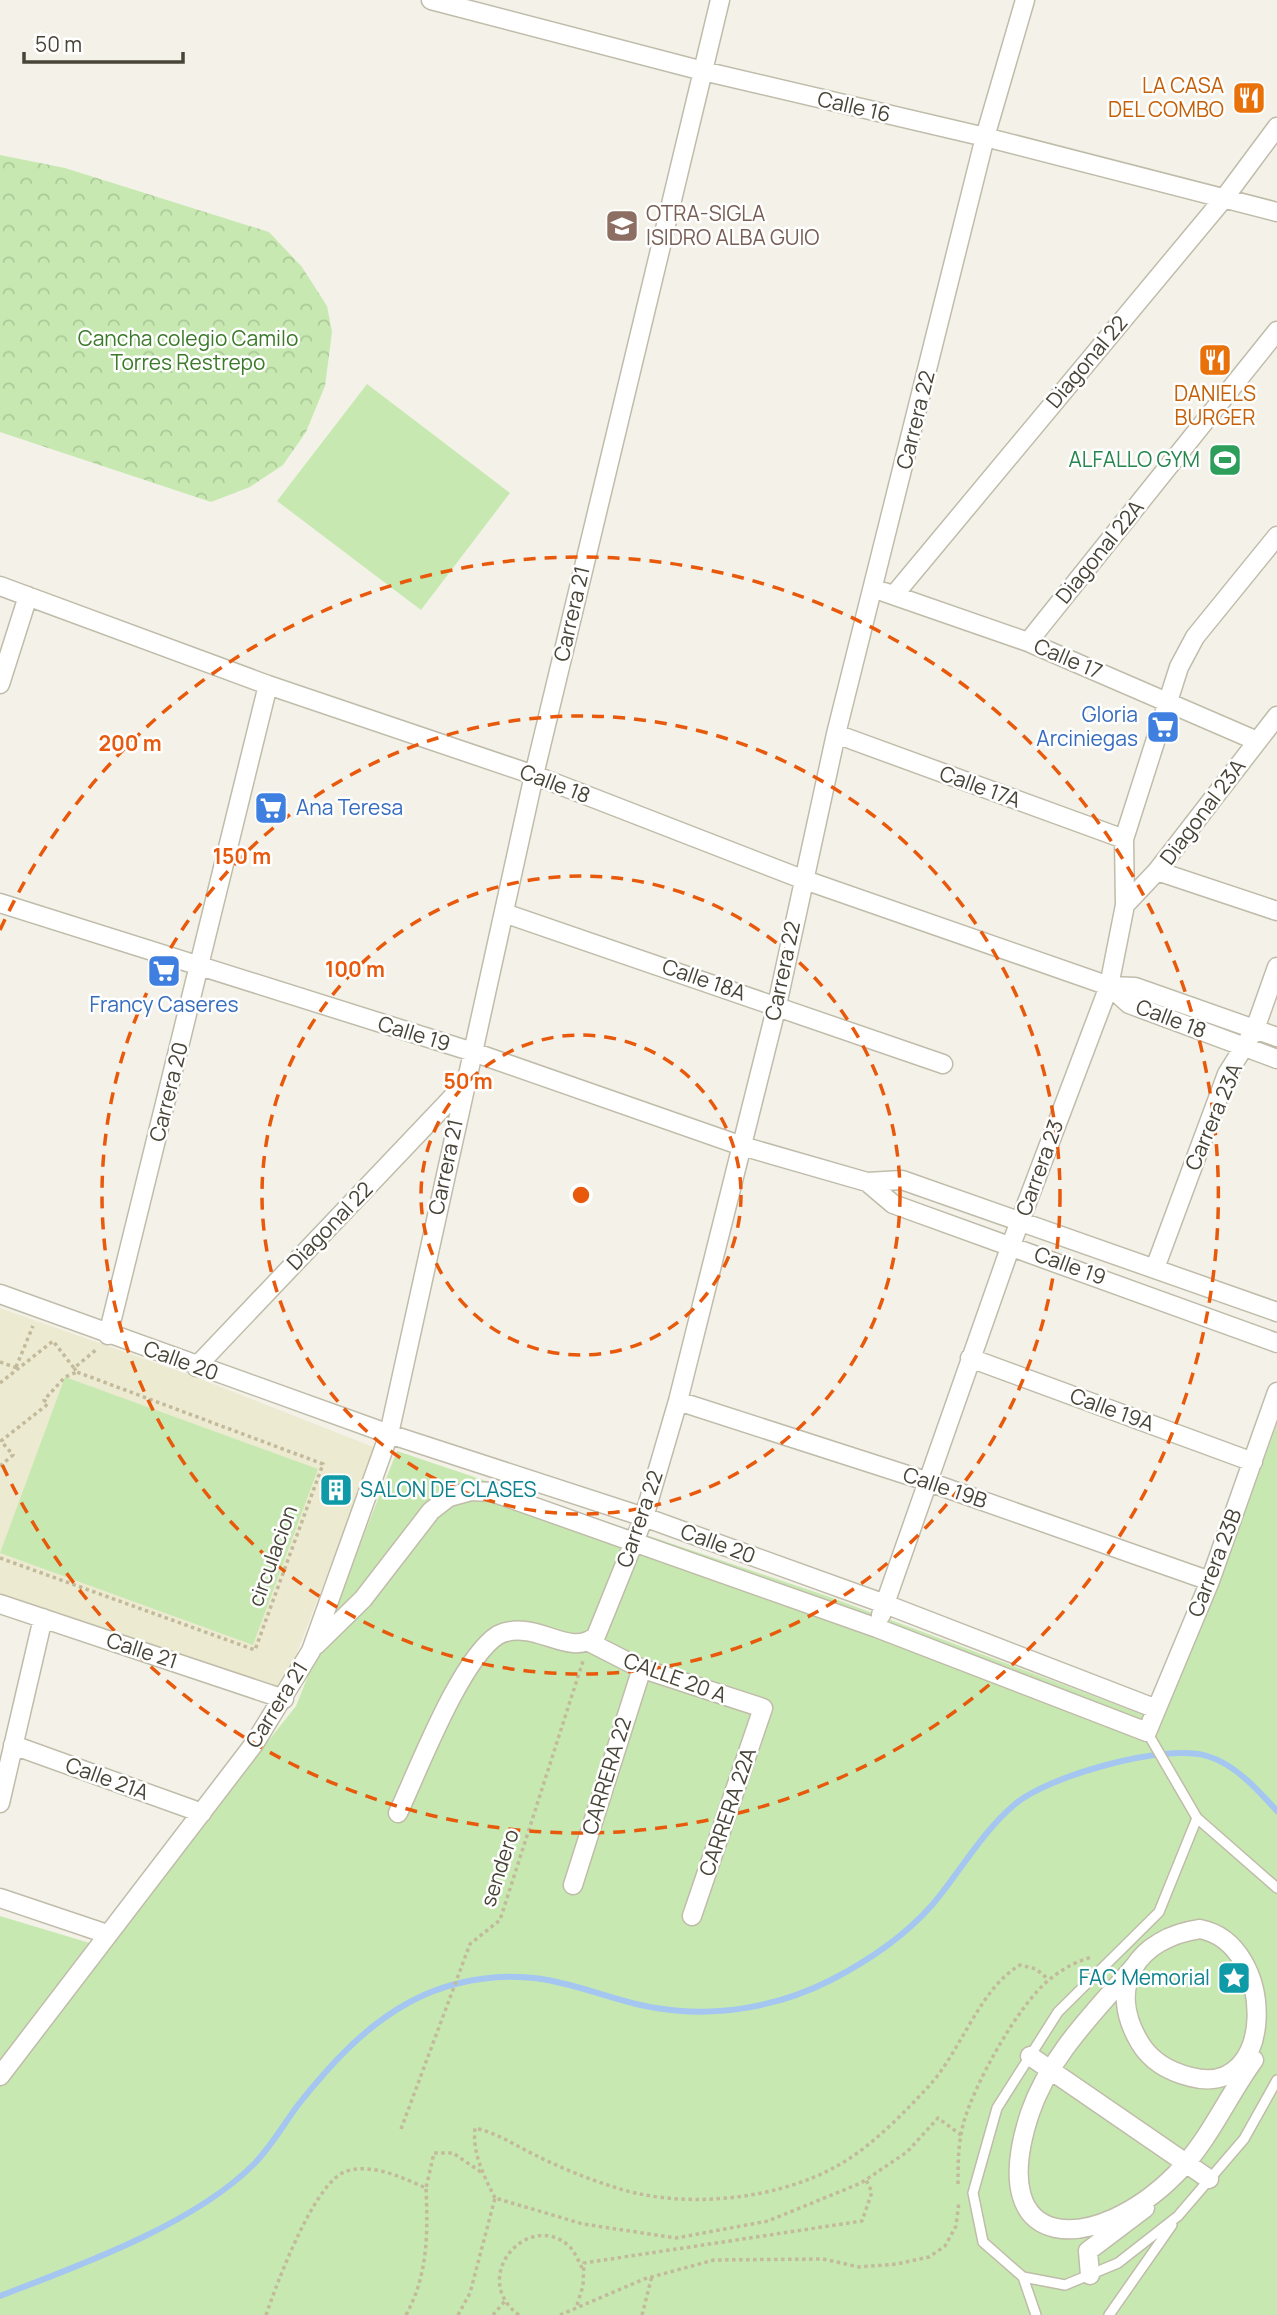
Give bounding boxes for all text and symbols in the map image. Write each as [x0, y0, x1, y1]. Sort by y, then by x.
scale bar [24, 21, 184, 65]
text: 50 m [35, 30, 82, 58]
place label: LA CASA DEL COMBO [1108, 71, 1224, 123]
restaurant icon: LA CASA DEL COMBO [1230, 79, 1268, 117]
street label: Calle 16 [815, 84, 894, 128]
place label: OTRA-SIGLA ISIDRO ALBA GUIO [646, 199, 820, 251]
school or university icon: OTRA-SIGLA ISIDRO ALBA GUIO [603, 207, 641, 245]
street label: Diagonal 22 [1039, 309, 1133, 414]
park label: Cancha colegio Camilo Torres Restrepo [78, 324, 298, 376]
restaurant icon: DANIELS BURGER [1196, 341, 1234, 379]
street label: Carrera 22 [889, 367, 941, 472]
place label: DANIELS BURGER [1174, 379, 1256, 431]
sports icon: ALFALLO GYM [1206, 441, 1244, 479]
place label: ALFALLO GYM [1068, 445, 1200, 473]
street label: Diagonal 22A [1049, 494, 1150, 609]
street label: Carrera 21 [546, 563, 596, 664]
street label: Calle 17 [1030, 631, 1107, 685]
place label: Gloria Arciniegas [1036, 700, 1138, 752]
supermarket icon: Gloria Arciniegas [1144, 708, 1182, 746]
text: 200 m [98, 729, 162, 757]
street label: Diagonal 23A [1153, 753, 1251, 870]
street label: Calle 18 [516, 757, 595, 809]
street label: Calle 17A [936, 759, 1025, 814]
supermarket icon: Ana Teresa [252, 789, 290, 827]
place label: Ana Teresa [296, 793, 403, 821]
text: 150 m [213, 842, 271, 870]
street label: Carrera 22 [758, 919, 806, 1023]
supermarket icon: Francy Caseres [145, 952, 183, 990]
street label: Calle 18A [659, 952, 750, 1006]
text: 100 m [325, 955, 385, 983]
place label: Francy Caseres [90, 990, 238, 1018]
street label: Calle 18 [1132, 992, 1211, 1044]
street label: Calle 19 [375, 1009, 454, 1057]
street label: Carrera 20 [142, 1039, 194, 1144]
street label: Carrera 23A [1178, 1059, 1248, 1174]
text: 50 m [443, 1067, 493, 1095]
street label: Carrera 21 [421, 1116, 469, 1217]
street label: Carrera 23 [1009, 1116, 1069, 1220]
street label: Diagonal 22 [280, 1175, 379, 1276]
centre of rings [569, 1183, 593, 1207]
street label: Calle 19 [1031, 1239, 1110, 1291]
street label: Calle 20 [140, 1334, 223, 1387]
street label: Calle 19A [1066, 1381, 1158, 1437]
street label: Calle 19B [900, 1460, 991, 1515]
street label: Carrera 22 [609, 1466, 669, 1571]
building icon: SALON DE CLASES [317, 1471, 355, 1509]
place label: SALON DE CLASES [360, 1475, 537, 1503]
street label: circulacion [241, 1501, 303, 1610]
street label: Carrera 23B [1181, 1505, 1247, 1621]
street label: Calle 20 [677, 1517, 760, 1570]
street label: Calle 21 [103, 1625, 181, 1675]
street label: CALLE 20 A [620, 1645, 731, 1709]
street label: Carrera 21 [239, 1656, 314, 1753]
street label: CARRERA 22 [575, 1714, 637, 1838]
street label: CARRERA 22A [692, 1744, 762, 1880]
street label: Calle 21A [62, 1750, 153, 1806]
street label: sendero [473, 1825, 525, 1910]
place icon: FAC Memorial [1215, 1959, 1253, 1997]
place label: FAC Memorial [1079, 1963, 1210, 1991]

